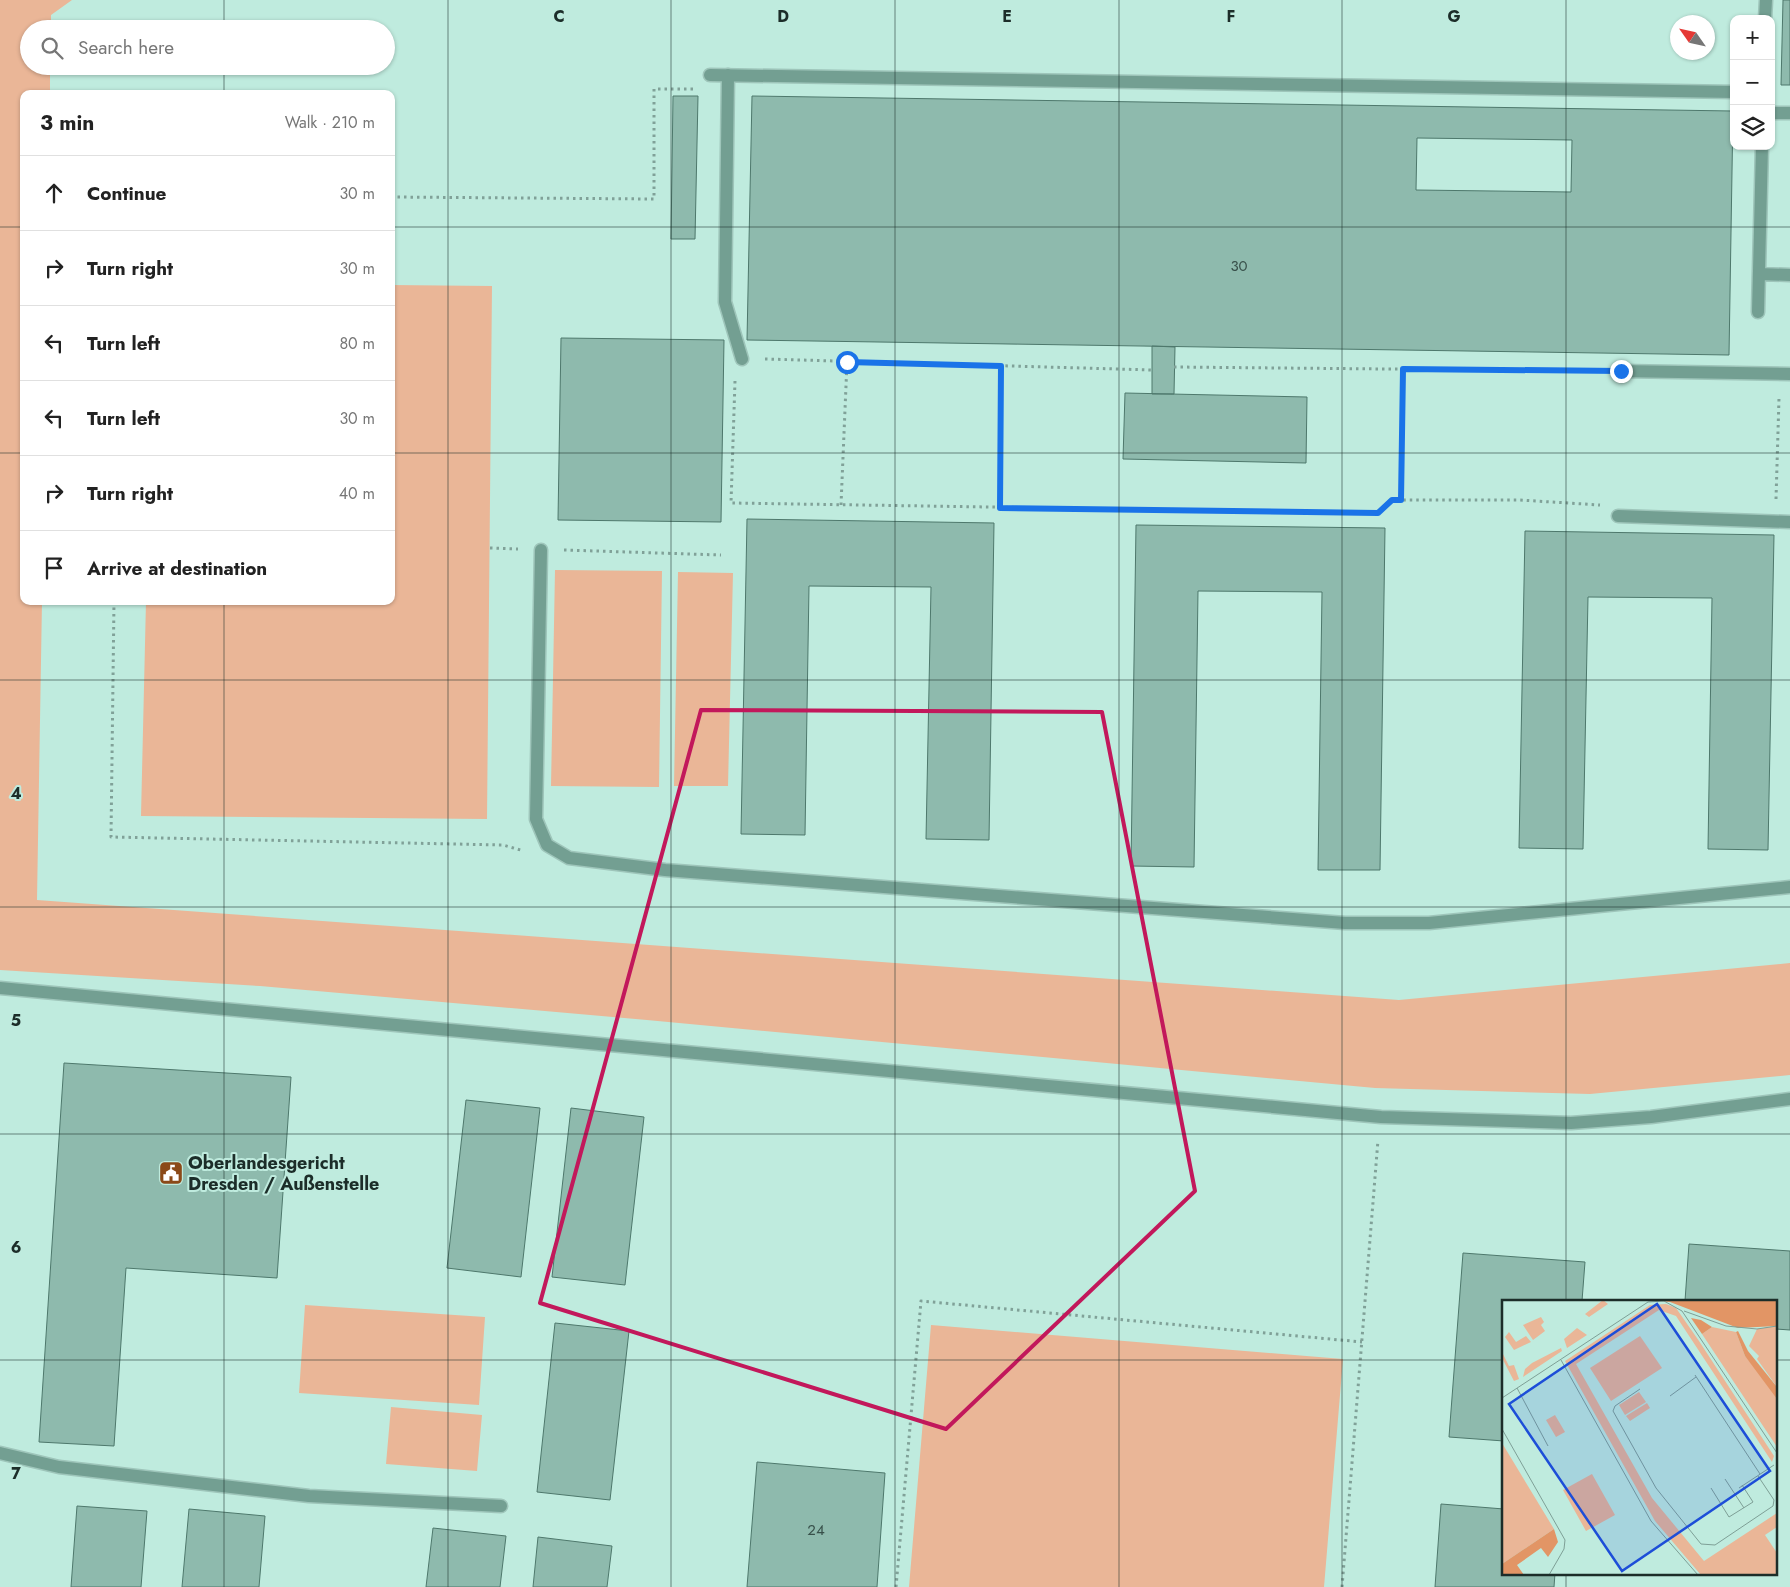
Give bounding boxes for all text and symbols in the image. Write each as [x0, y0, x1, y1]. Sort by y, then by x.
text: C [553, 5, 565, 28]
text: D [777, 5, 789, 28]
text: E [1002, 5, 1012, 28]
text: F [1227, 5, 1235, 28]
text: G [1447, 5, 1461, 28]
north arrow [1670, 15, 1715, 60]
map controls [1730, 15, 1775, 150]
button: + [1730, 15, 1775, 60]
search box [20, 20, 395, 75]
icon: search [38, 34, 66, 62]
text: Search here [78, 34, 174, 61]
button: − [1730, 60, 1775, 105]
button: layers [1730, 105, 1775, 150]
text: 3 min [40, 108, 94, 138]
text: Walk · 210 m [285, 111, 375, 134]
icon: ahead [40, 179, 68, 207]
text: Continue [87, 180, 166, 207]
text: 30 m [339, 182, 375, 205]
icon: right [40, 254, 68, 282]
text: Turn right [87, 255, 173, 282]
house number: 30 [1230, 255, 1248, 277]
text: 30 m [339, 257, 375, 280]
icon: left [40, 329, 68, 357]
text: Turn left [87, 330, 160, 357]
text: 80 m [339, 332, 375, 355]
route start [836, 351, 859, 374]
route end [1610, 360, 1633, 383]
icon: left [40, 404, 68, 432]
text: Turn left [87, 405, 160, 432]
text: 30 m [339, 407, 375, 430]
icon: right [40, 479, 68, 507]
text: Turn right [87, 480, 173, 507]
text: 40 m [339, 482, 375, 505]
icon: arrive [40, 554, 68, 582]
text: Arrive at destination [87, 555, 267, 582]
text: 4 [10, 782, 22, 805]
text: 5 [11, 1009, 21, 1032]
place label: Oberlandesgericht Dresden / Außenstelle [188, 1150, 379, 1197]
public building icon: Oberlandesgericht Dresden / Außenstelle [158, 1160, 184, 1186]
text: 6 [11, 1236, 21, 1259]
inset map [1502, 1300, 1778, 1574]
text: 7 [11, 1462, 21, 1485]
house number: 24 [807, 1519, 825, 1541]

